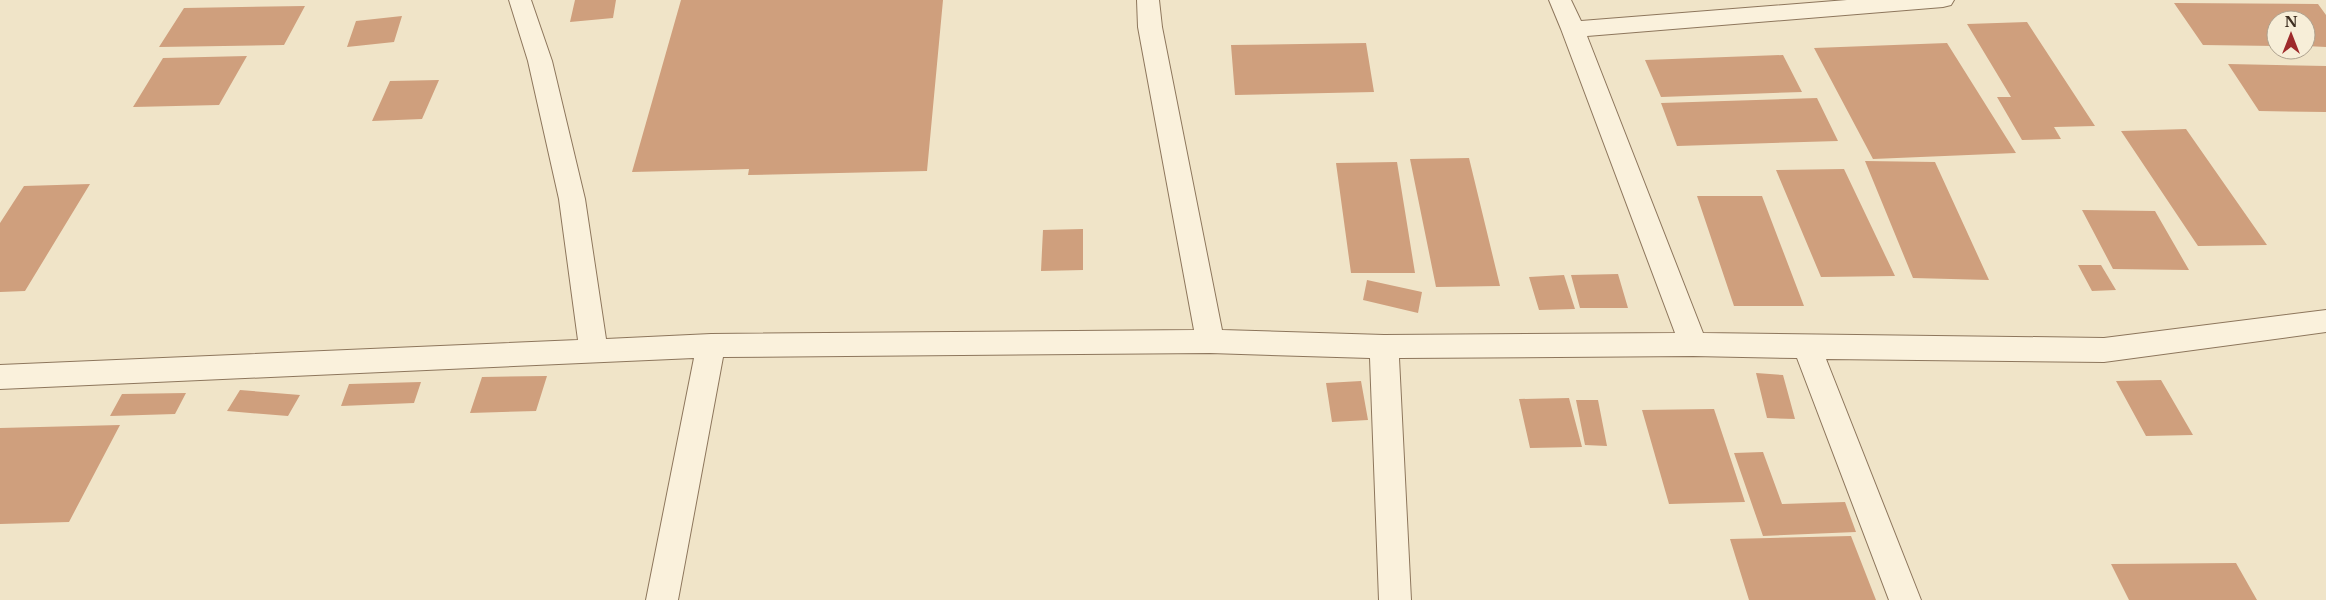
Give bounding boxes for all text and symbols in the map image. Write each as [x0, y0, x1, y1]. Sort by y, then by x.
north arrow [2266, 10, 2316, 60]
text: N [2284, 13, 2298, 31]

